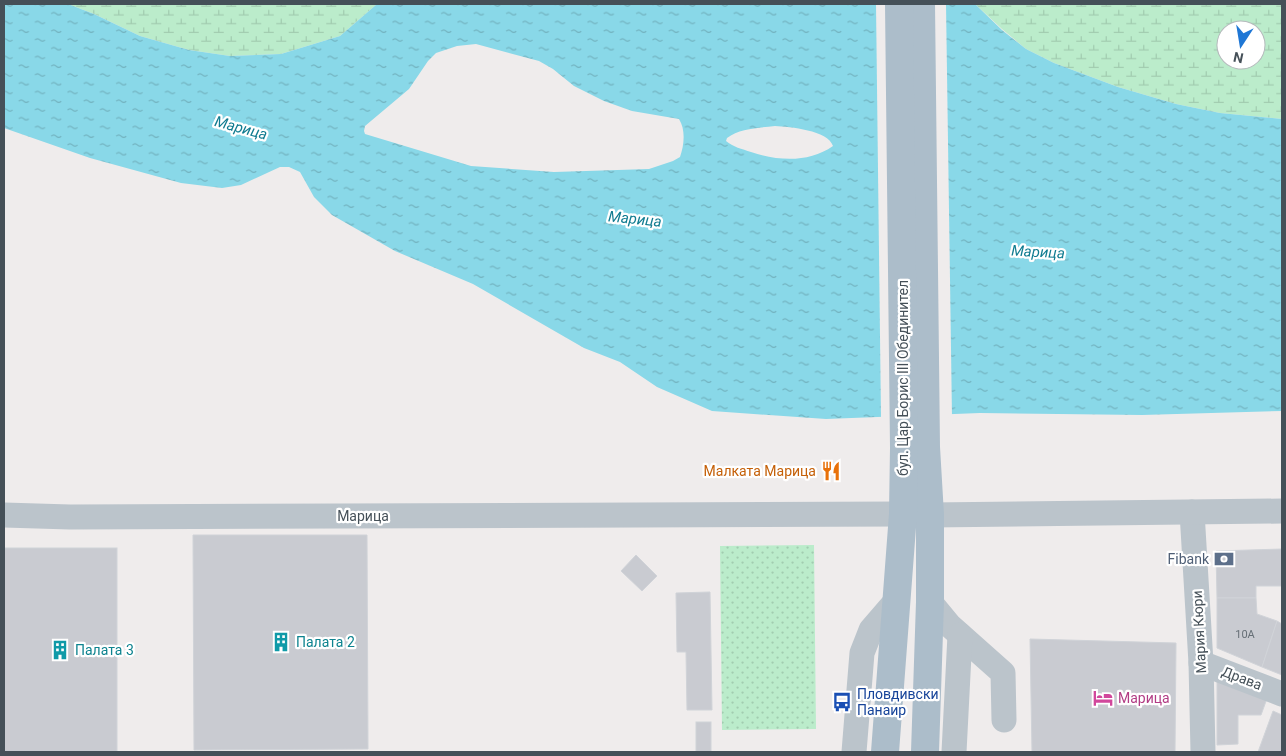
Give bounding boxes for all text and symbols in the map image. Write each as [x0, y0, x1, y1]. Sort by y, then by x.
north arrow [1216, 20, 1266, 70]
text: N [1232, 49, 1245, 67]
water label: Марица [213, 112, 269, 144]
water label: Марица [607, 207, 663, 231]
water label: Марица [1011, 242, 1065, 262]
street label: бул. Цар Борис III Обединител [895, 280, 911, 476]
restaurant icon: Малката Марица [820, 460, 842, 482]
place label: Малката Марица [704, 463, 816, 479]
street label: Марица [337, 508, 389, 524]
bank icon: Fibank [1213, 548, 1235, 570]
place label: Fibank [1168, 551, 1210, 567]
street label: Мария Кюри [1189, 590, 1209, 674]
house number: 10А [1235, 628, 1256, 641]
building icon: Палата 2 [270, 631, 292, 653]
place label: Палата 2 [296, 634, 355, 650]
building icon: Палата 3 [49, 639, 71, 661]
place label: Палата 3 [75, 642, 134, 658]
street label: Драва [1220, 663, 1264, 693]
place label: Пловдивски Панаир [857, 686, 939, 718]
hotel icon: Марица [1092, 687, 1114, 709]
place label: Марица [1118, 690, 1170, 706]
bus stop icon: Пловдивски Панаир [831, 691, 853, 713]

